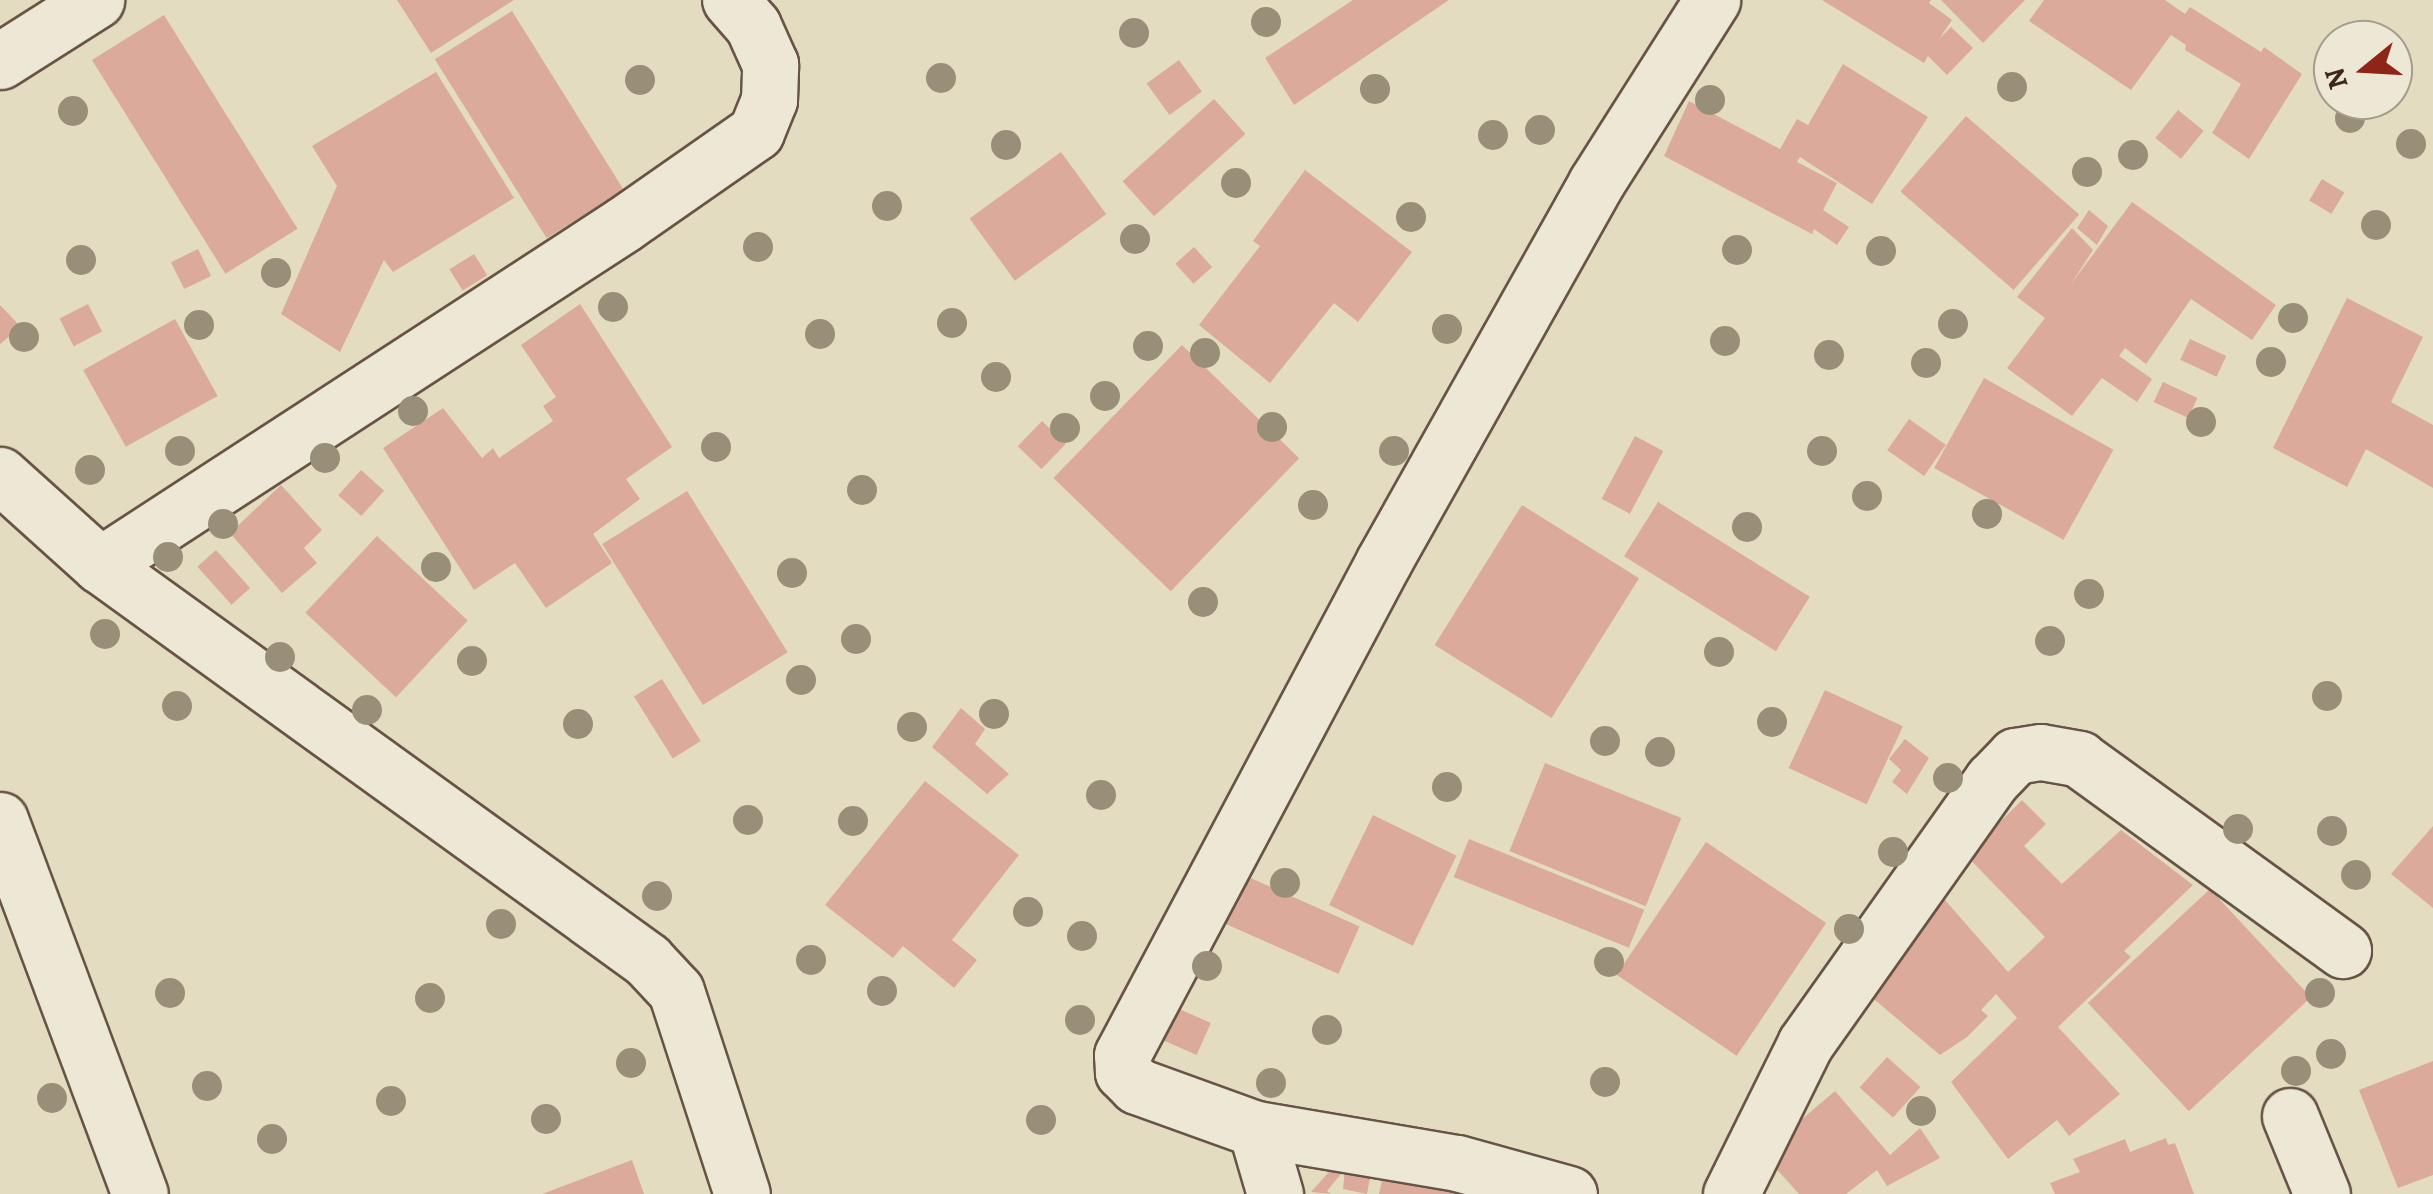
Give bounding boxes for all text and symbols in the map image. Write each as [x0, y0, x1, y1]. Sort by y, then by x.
north arrow [2313, 20, 2413, 120]
text: N [2315, 63, 2358, 94]

